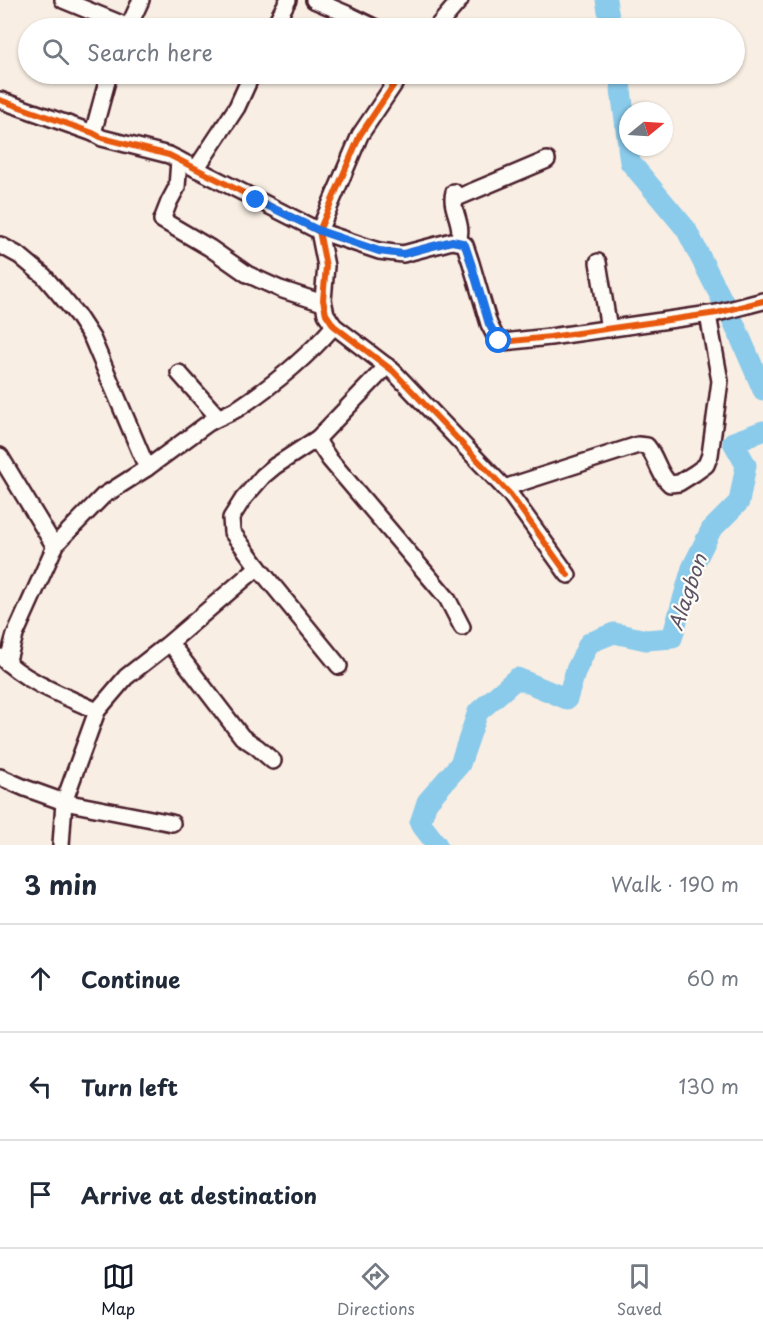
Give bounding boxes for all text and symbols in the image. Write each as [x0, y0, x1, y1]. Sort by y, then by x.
search box [18, 18, 745, 84]
icon: search [39, 35, 72, 68]
text: Search here [87, 35, 213, 68]
north arrow [619, 102, 673, 156]
route end [242, 186, 268, 212]
route start [485, 327, 511, 353]
water label: Alagbon [660, 548, 715, 634]
text: 3 min [24, 865, 97, 904]
text: Walk · 190 m [611, 869, 739, 899]
icon: ahead [24, 962, 57, 995]
text: Continue [81, 962, 180, 995]
text: 60 m [687, 963, 739, 993]
icon: left [24, 1070, 57, 1103]
text: Turn left [81, 1070, 178, 1103]
text: 130 m [679, 1071, 739, 1101]
icon: arrive [24, 1178, 57, 1211]
text: Arrive at destination [81, 1178, 317, 1211]
tab: Map [101, 1260, 135, 1320]
tab: Directions [337, 1260, 415, 1320]
tab: Saved [617, 1260, 662, 1320]

